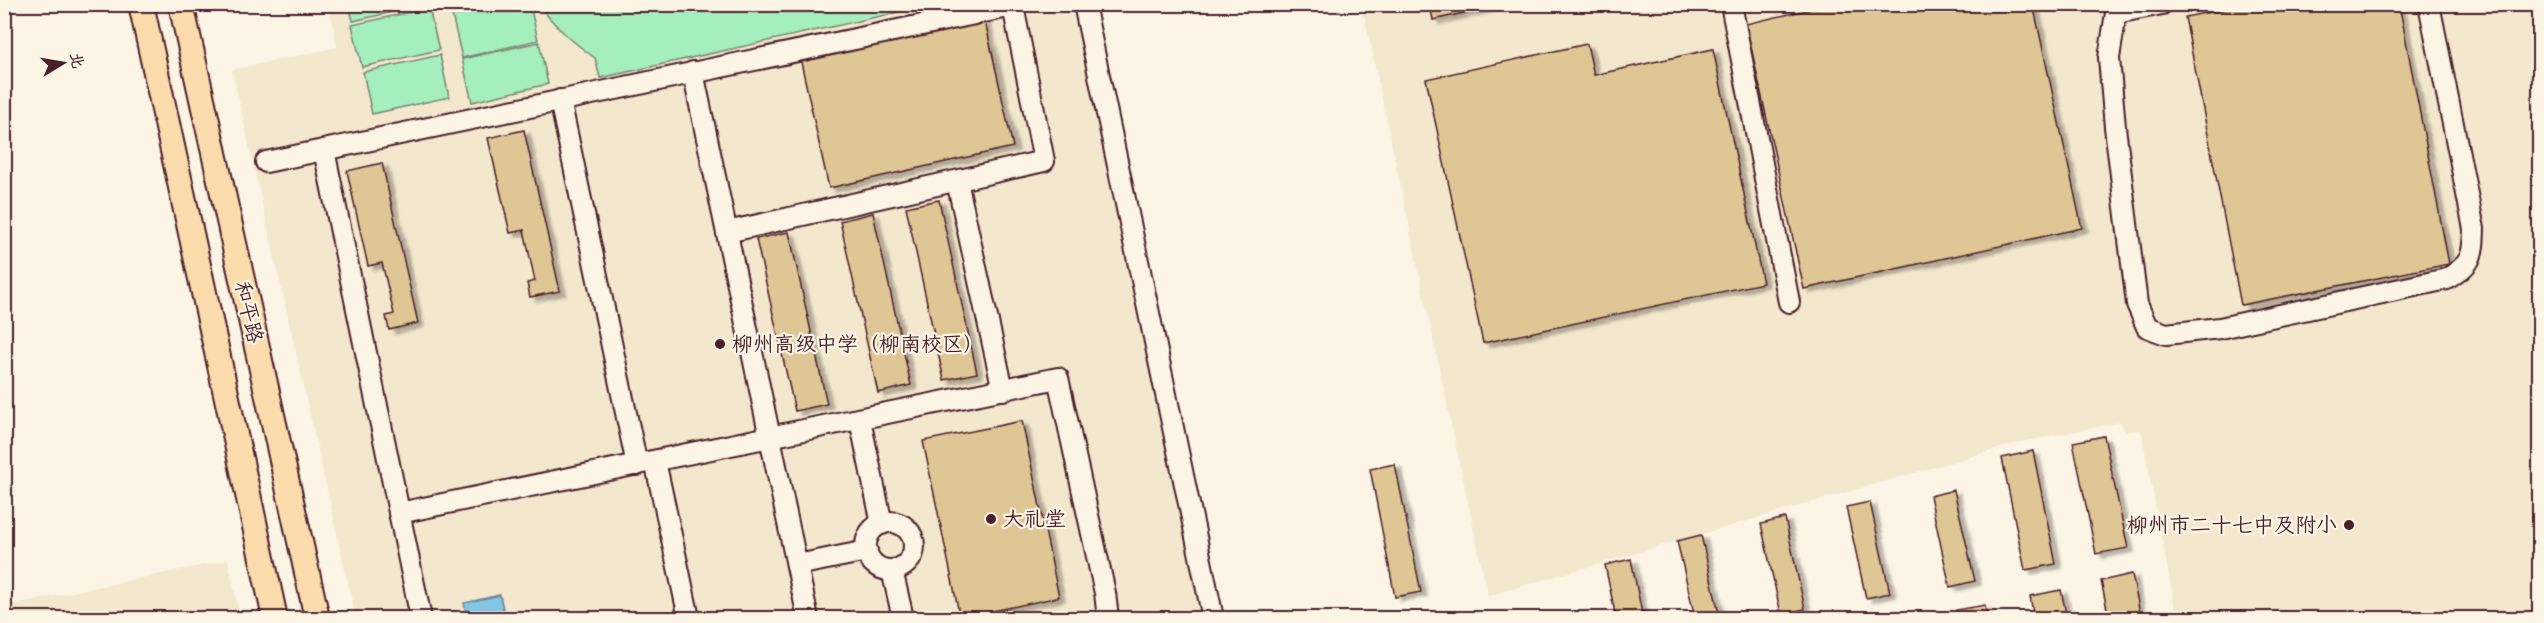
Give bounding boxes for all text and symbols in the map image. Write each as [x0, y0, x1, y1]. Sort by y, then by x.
north arrow [33, 33, 93, 93]
text: 北 [66, 50, 90, 70]
street label: 和平路 [230, 278, 271, 345]
place label: 柳州高级中学（柳南校区） [732, 329, 984, 356]
marker: 柳州高级中学（柳南校区） [713, 337, 727, 351]
place label: 大礼堂 [1003, 504, 1066, 531]
place label: 柳州市二十七中及附小 [2127, 510, 2337, 537]
marker: 大礼堂 [984, 512, 998, 526]
marker: 柳州市二十七中及附小 [2342, 518, 2356, 532]

